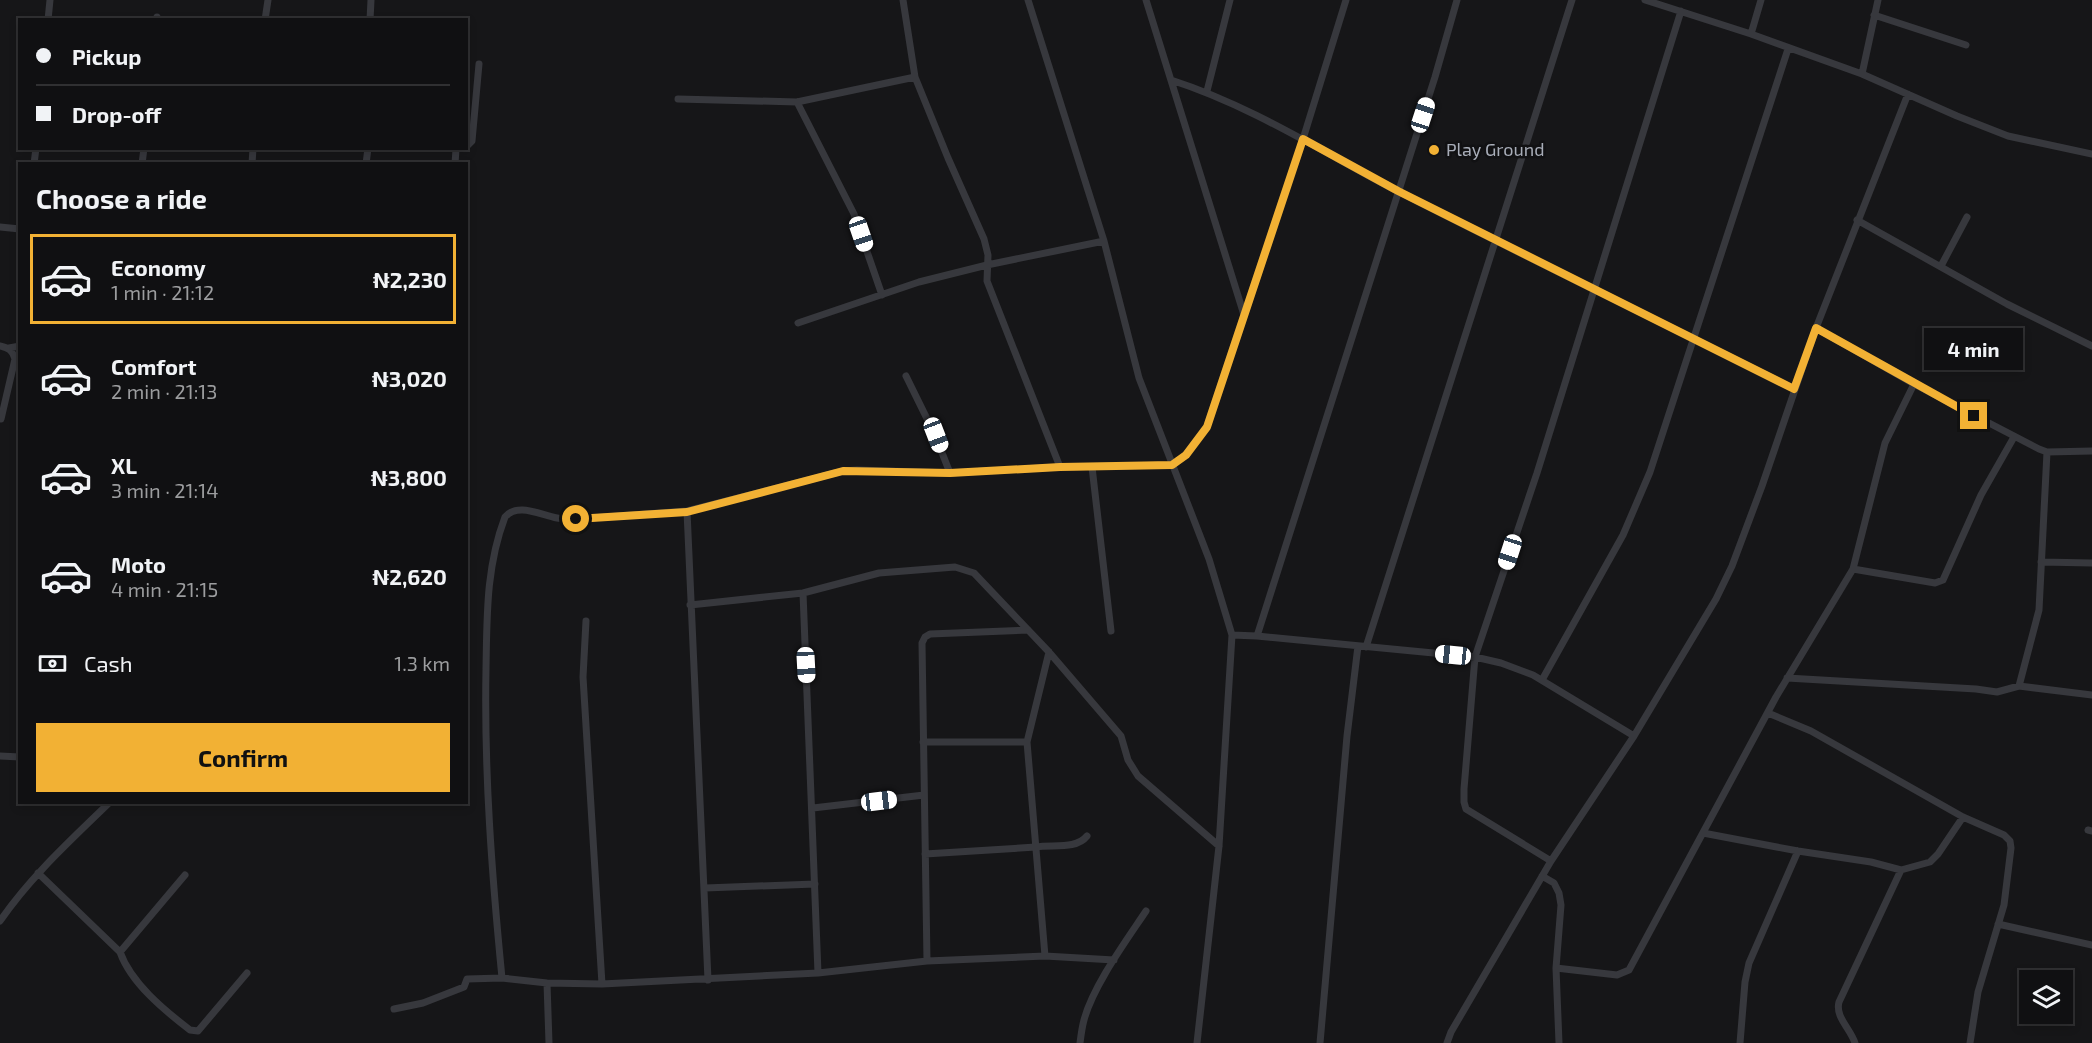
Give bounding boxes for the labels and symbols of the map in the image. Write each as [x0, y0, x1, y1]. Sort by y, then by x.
car [1409, 95, 1437, 135]
place label: Play Ground [1446, 138, 1545, 160]
marker: Play Ground [1427, 143, 1441, 157]
car [847, 214, 875, 254]
callout: 4 min [1924, 329, 2024, 371]
route end [1960, 402, 1987, 429]
car [921, 415, 951, 455]
route start [562, 505, 589, 532]
car [1496, 532, 1524, 572]
car [1434, 644, 1472, 666]
car [796, 647, 816, 683]
car [860, 790, 898, 812]

